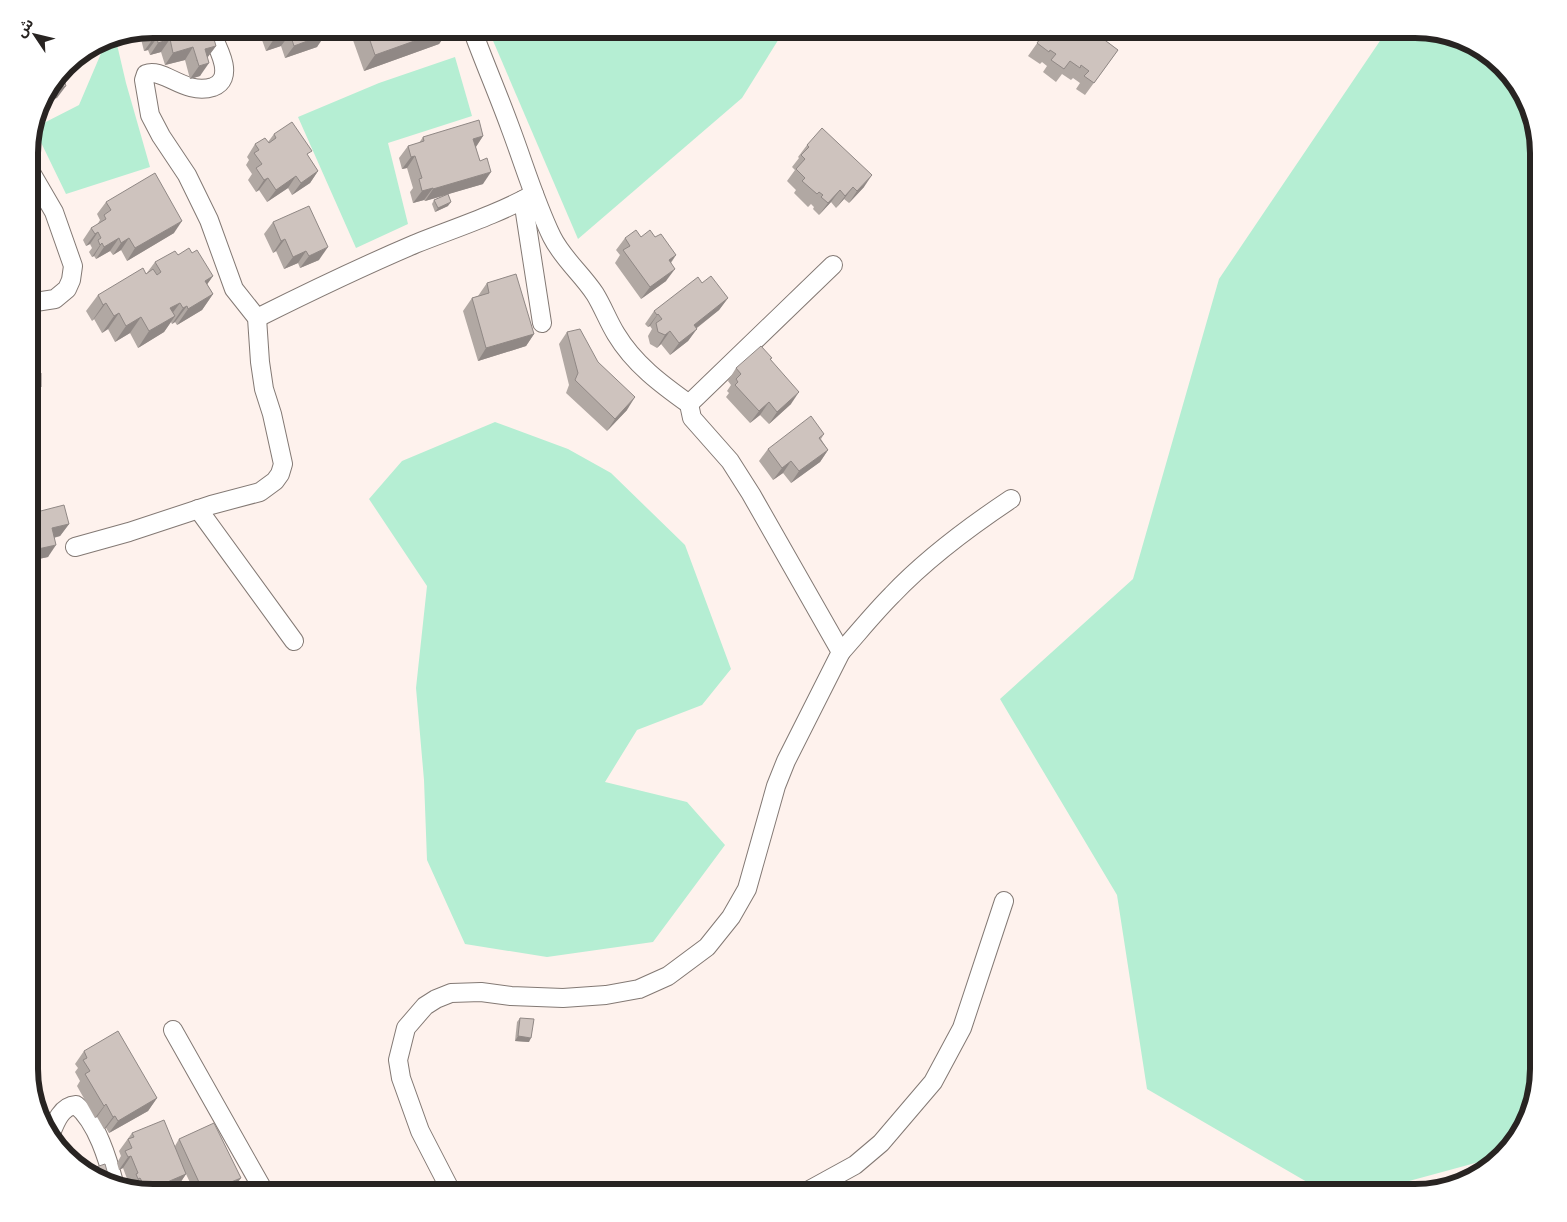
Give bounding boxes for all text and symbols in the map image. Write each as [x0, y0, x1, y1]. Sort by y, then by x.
north arrow [10, 10, 60, 60]
text: ش [11, 14, 38, 41]

